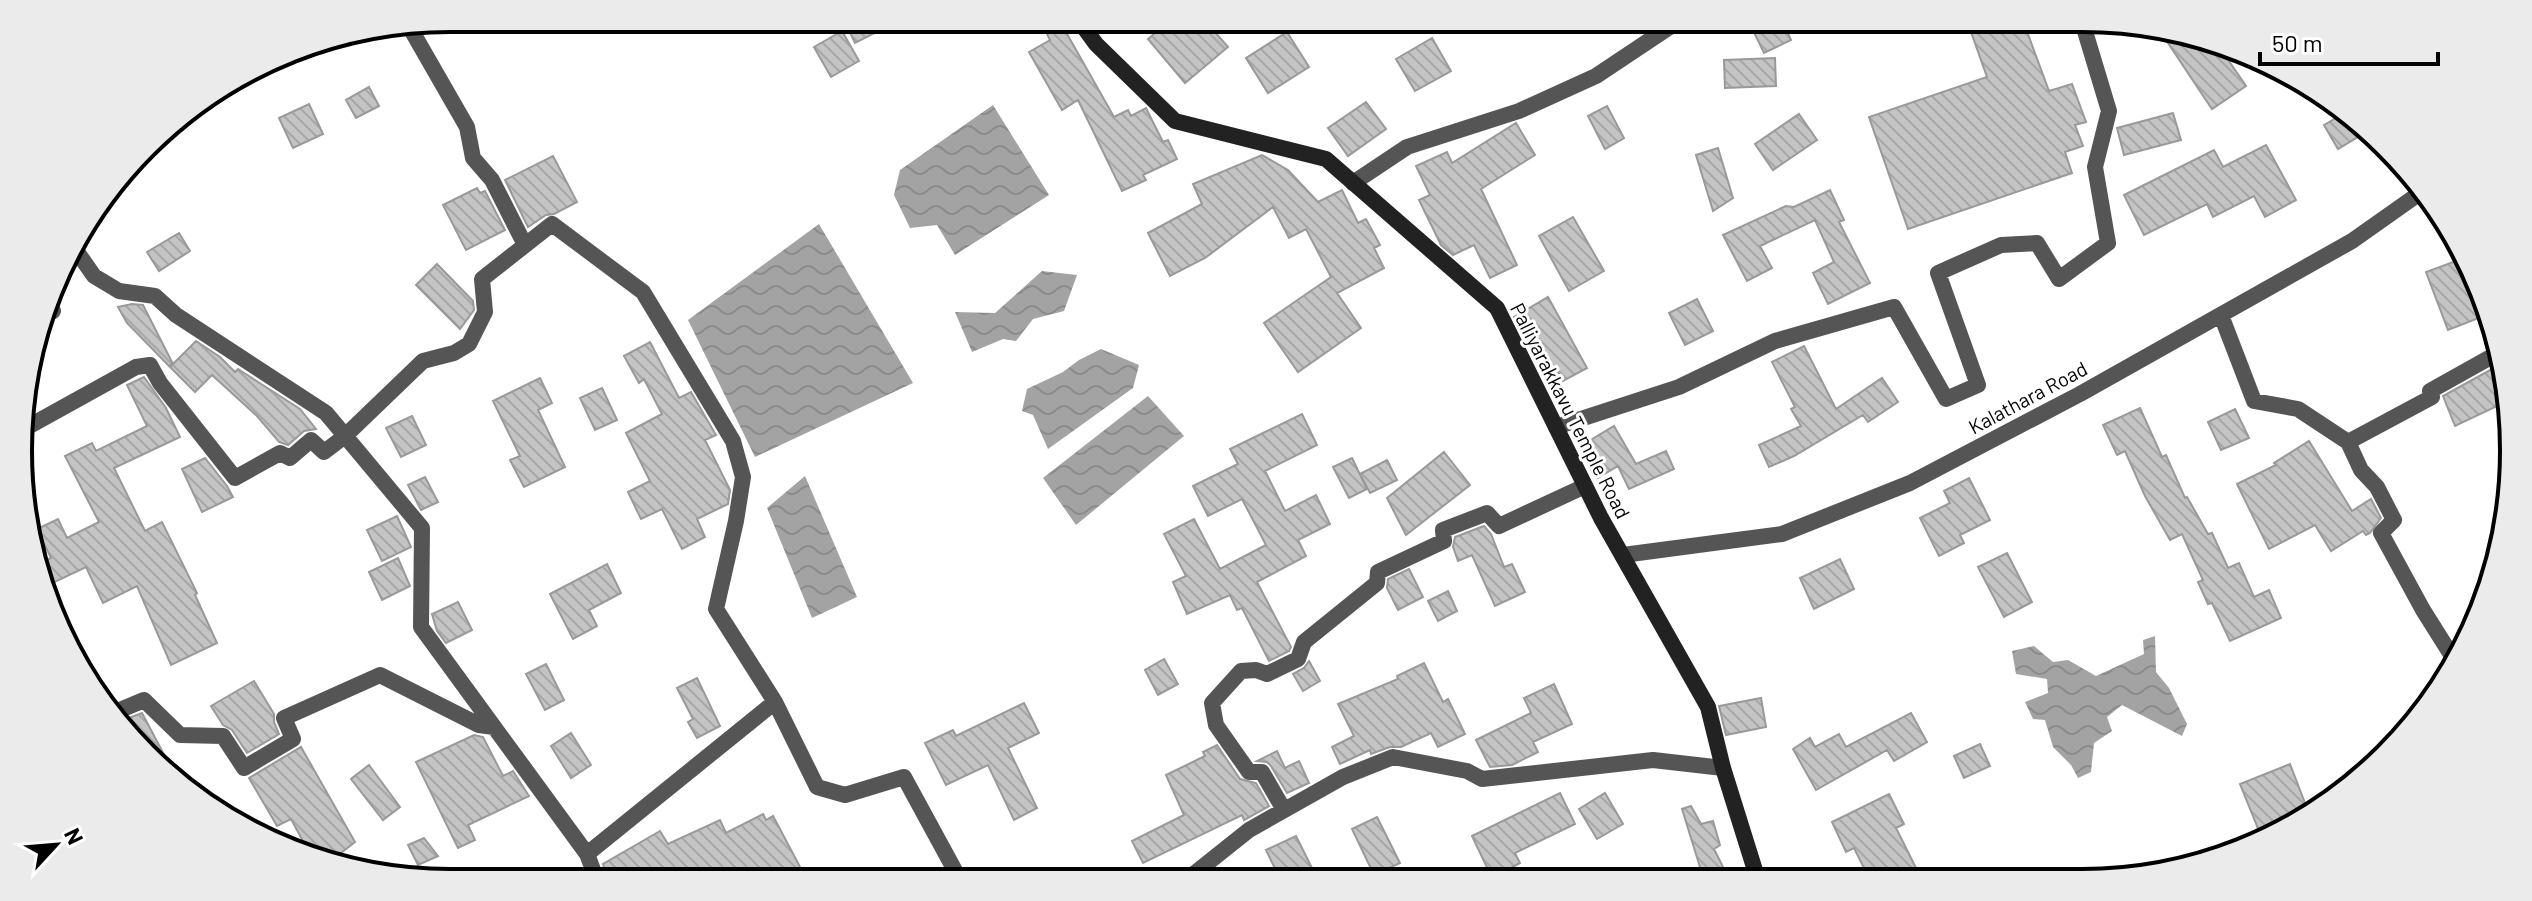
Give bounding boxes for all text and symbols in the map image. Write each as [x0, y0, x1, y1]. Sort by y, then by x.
scale bar [2260, 16, 2438, 66]
text: 50 m [2272, 28, 2323, 57]
street label: Palliyarakkavu Temple Road [1506, 299, 1636, 522]
street label: Kalathara Road [1964, 356, 2091, 438]
north arrow [16, 805, 96, 885]
text: N [60, 824, 90, 848]

